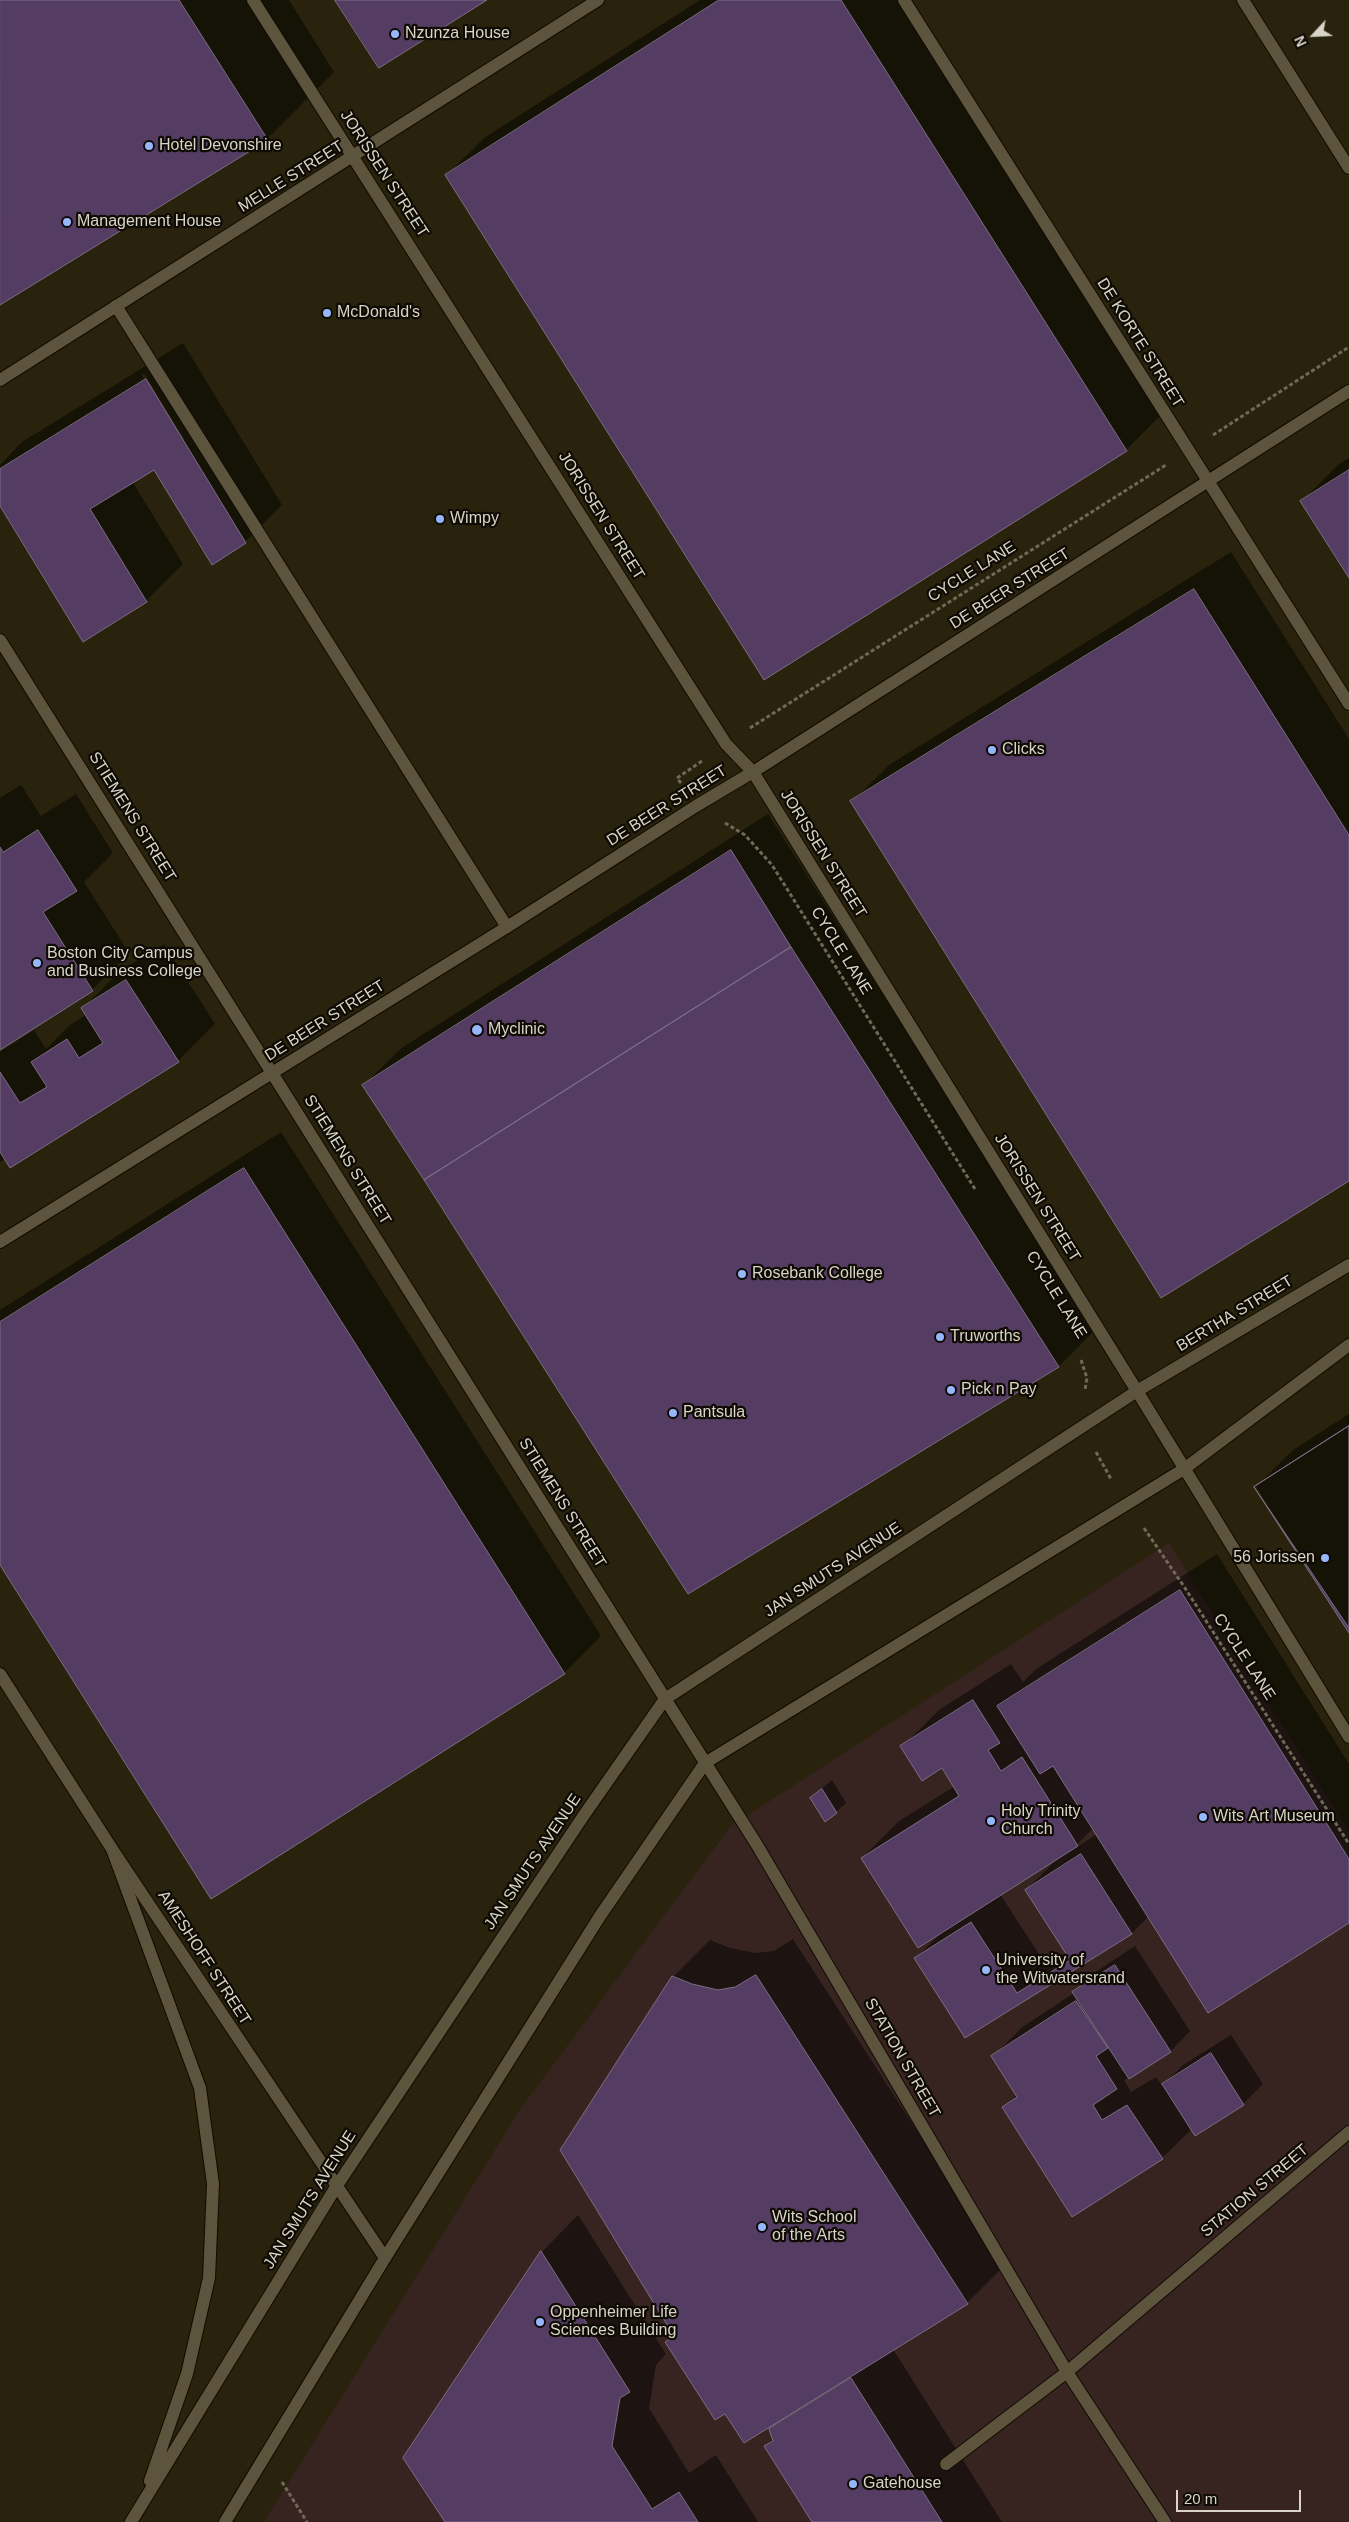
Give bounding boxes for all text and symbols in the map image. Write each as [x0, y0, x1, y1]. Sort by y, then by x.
north arrow [1289, 10, 1339, 60]
place label: Nzunza House [405, 24, 510, 44]
marker: Nzunza House [389, 28, 401, 40]
text: N [1291, 33, 1310, 49]
street label: JORISSEN STREET [336, 107, 432, 241]
place label: Hotel Devonshire [159, 136, 282, 156]
street label: MELLE STREET [235, 137, 347, 217]
marker: Hotel Devonshire [143, 140, 155, 152]
place label: Management House [77, 212, 221, 232]
marker: Management House [61, 216, 73, 228]
street label: DE KORTE STREET [1092, 275, 1188, 411]
place label: McDonald's [337, 303, 420, 323]
marker: McDonald's [321, 307, 333, 319]
street label: JORISSEN STREET [554, 448, 648, 584]
place label: Wimpy [450, 509, 499, 529]
marker: Wimpy [434, 513, 446, 525]
street label: CYCLE LANE [925, 537, 1019, 607]
street label: DE BEER STREET [946, 544, 1074, 634]
place label: Clicks [1002, 740, 1045, 760]
marker: Clicks [986, 744, 998, 756]
street label: STIEMENS STREET [84, 749, 180, 885]
street label: DE BEER STREET [603, 761, 731, 851]
street label: JORISSEN STREET [776, 786, 870, 922]
street label: CYCLE LANE [806, 904, 876, 998]
place label: Boston City Campus and Business College [47, 944, 202, 982]
marker: Boston City Campus and Business College [31, 957, 43, 969]
street label: DE BEER STREET [261, 976, 389, 1066]
place label: Myclinic [488, 1020, 545, 1040]
marker: Myclinic [470, 1023, 484, 1037]
street label: STIEMENS STREET [299, 1092, 395, 1228]
street label: JORISSEN STREET [990, 1130, 1084, 1266]
street label: CYCLE LANE [1021, 1248, 1091, 1342]
place label: Rosebank College [752, 1264, 883, 1284]
marker: Rosebank College [736, 1268, 748, 1280]
street label: BERTHA STREET [1173, 1272, 1297, 1356]
place label: Truworths [950, 1327, 1021, 1347]
marker: Truworths [934, 1331, 946, 1343]
place label: Pick n Pay [961, 1380, 1037, 1400]
marker: Pick n Pay [945, 1384, 957, 1396]
place label: Pantsula [683, 1403, 745, 1423]
marker: Pantsula [667, 1407, 679, 1419]
street label: STIEMENS STREET [514, 1435, 610, 1571]
street label: JAN SMUTS AVENUE [761, 1518, 905, 1622]
place label: 56 Jorissen [1233, 1548, 1315, 1568]
marker: 56 Jorissen [1319, 1552, 1331, 1564]
street label: CYCLE LANE [1209, 1610, 1279, 1704]
street label: JAN SMUTS AVENUE [480, 1790, 586, 1934]
place label: Holy Trinity Church [1001, 1802, 1080, 1840]
place label: Wits Art Museum [1213, 1807, 1335, 1827]
marker: Wits Art Museum [1197, 1811, 1209, 1823]
marker: Holy Trinity Church [985, 1815, 997, 1827]
street label: AMESHOFF STREET [153, 1887, 255, 2029]
place label: University of the Witwatersrand [996, 1951, 1125, 1989]
marker: University of the Witwatersrand [980, 1964, 992, 1976]
street label: STATION STREET [860, 1995, 944, 2121]
street label: JAN SMUTS AVENUE [260, 2127, 360, 2273]
street label: STATION STREET [1197, 2140, 1313, 2242]
place label: Wits School of the Arts [772, 2208, 856, 2246]
marker: Wits School of the Arts [756, 2221, 768, 2233]
place label: Oppenheimer Life Sciences Building [550, 2303, 677, 2341]
marker: Oppenheimer Life Sciences Building [534, 2316, 546, 2328]
place label: Gatehouse [863, 2474, 941, 2494]
marker: Gatehouse [847, 2478, 859, 2490]
scale bar [1179, 2480, 1304, 2512]
text: 20 m [1184, 2490, 1217, 2507]

